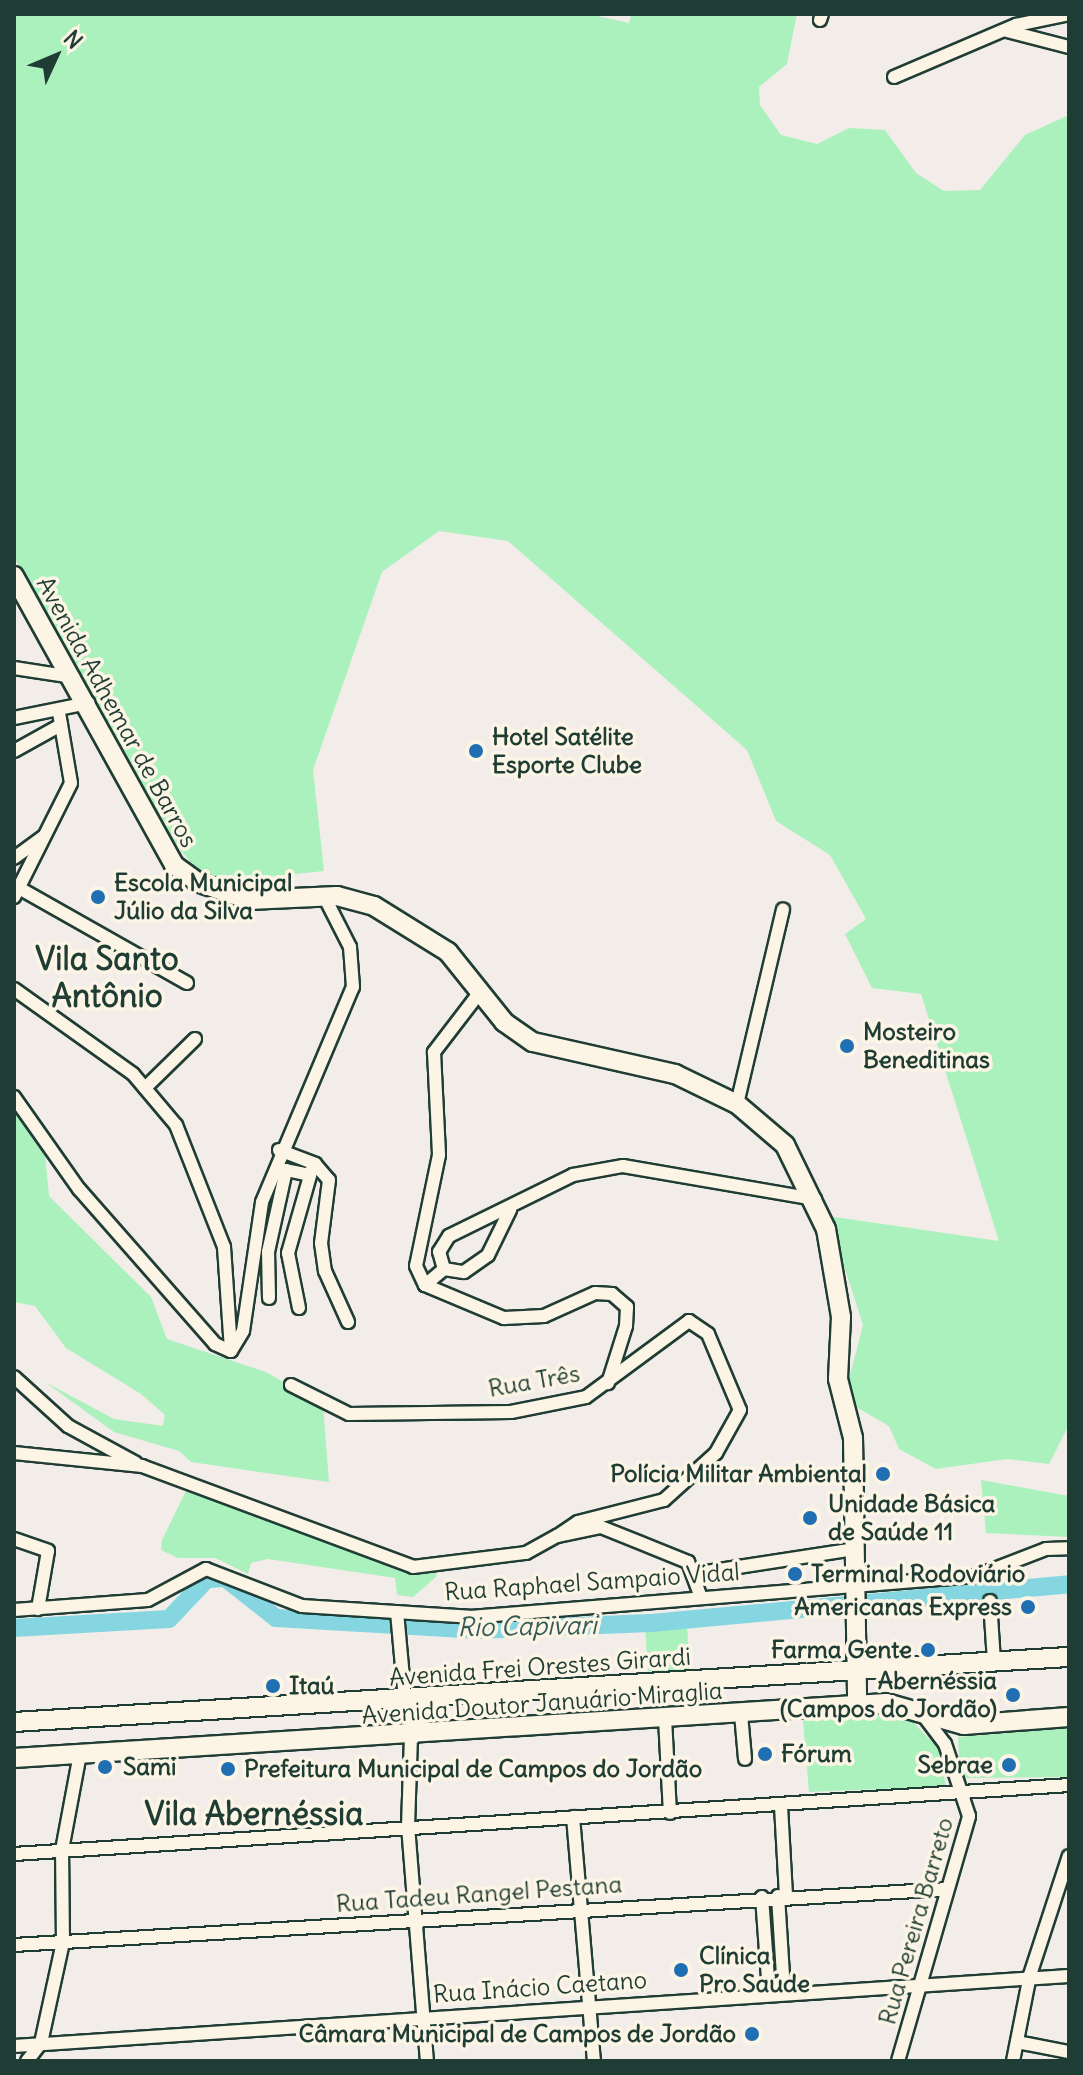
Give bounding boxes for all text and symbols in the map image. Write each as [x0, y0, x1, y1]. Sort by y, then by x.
north arrow [16, 16, 96, 96]
text: N [58, 24, 89, 55]
street label: Avenida Adhemar de Barros [30, 572, 204, 852]
place label: Hotel Satélite Esporte Clube [492, 723, 642, 779]
marker: Hotel Satélite Esporte Clube [467, 742, 485, 760]
place label: Escola Municipal Júlio da Silva [114, 869, 292, 925]
marker: Escola Municipal Júlio da Silva [89, 888, 107, 906]
district label: Vila Santo Antônio [35, 941, 179, 1016]
place label: Mosteiro Beneditinas [863, 1018, 990, 1074]
marker: Mosteiro Beneditinas [838, 1037, 856, 1055]
street label: Rua Três [486, 1359, 582, 1403]
place label: Polícia Militar Ambiental [610, 1460, 867, 1488]
marker: Polícia Militar Ambiental [874, 1465, 892, 1483]
place label: Unidade Básica de Saúde 11 [828, 1490, 995, 1546]
marker: Unidade Básica de Saúde 11 [799, 1507, 821, 1529]
street label: Rua Raphael Sampaio Vidal [443, 1557, 741, 1607]
place label: Terminal Rodoviário [811, 1560, 1025, 1588]
marker: Terminal Rodoviário [786, 1565, 804, 1583]
place label: Americanas Express [794, 1593, 1012, 1621]
marker: Americanas Express [1019, 1598, 1037, 1616]
water label: Rio Capivari [457, 1609, 597, 1643]
place label: Farma Gente [771, 1636, 912, 1664]
marker: Farma Gente [919, 1641, 937, 1659]
street label: Avenida Frei Orestes Girardi [388, 1642, 692, 1692]
place label: Abernéssia (Campos do Jordão) [780, 1667, 997, 1723]
place label: Itaú [289, 1672, 335, 1700]
street label: Avenida Doutor Januário Miraglia [361, 1676, 723, 1730]
marker: Itaú [264, 1677, 282, 1695]
marker: Abernéssia (Campos do Jordão) [1004, 1686, 1022, 1704]
place label: Fórum [781, 1740, 852, 1768]
marker: Fórum [756, 1745, 774, 1763]
place label: Sebrae [917, 1751, 993, 1779]
place label: Sami [123, 1753, 176, 1781]
place label: Prefeitura Municipal de Campos do Jordão [244, 1755, 702, 1783]
marker: Sami [94, 1756, 116, 1778]
marker: Sebrae [1000, 1756, 1018, 1774]
marker: Prefeitura Municipal de Campos do Jordão [219, 1760, 237, 1778]
district label: Vila Abernéssia [144, 1795, 364, 1833]
street label: Rua Pereira Barreto [873, 1814, 959, 2028]
street label: Rua Tadeu Rangel Pestana [335, 1870, 623, 1918]
place label: Clínica Pro Saúde [699, 1942, 810, 1998]
marker: Clínica Pro Saúde [670, 1959, 692, 1981]
street label: Rua Inácio Caetano [432, 1965, 648, 2009]
place label: Câmara Municipal de Campos de Jordão [299, 2020, 736, 2048]
marker: Câmara Municipal de Campos de Jordão [743, 2025, 761, 2043]

